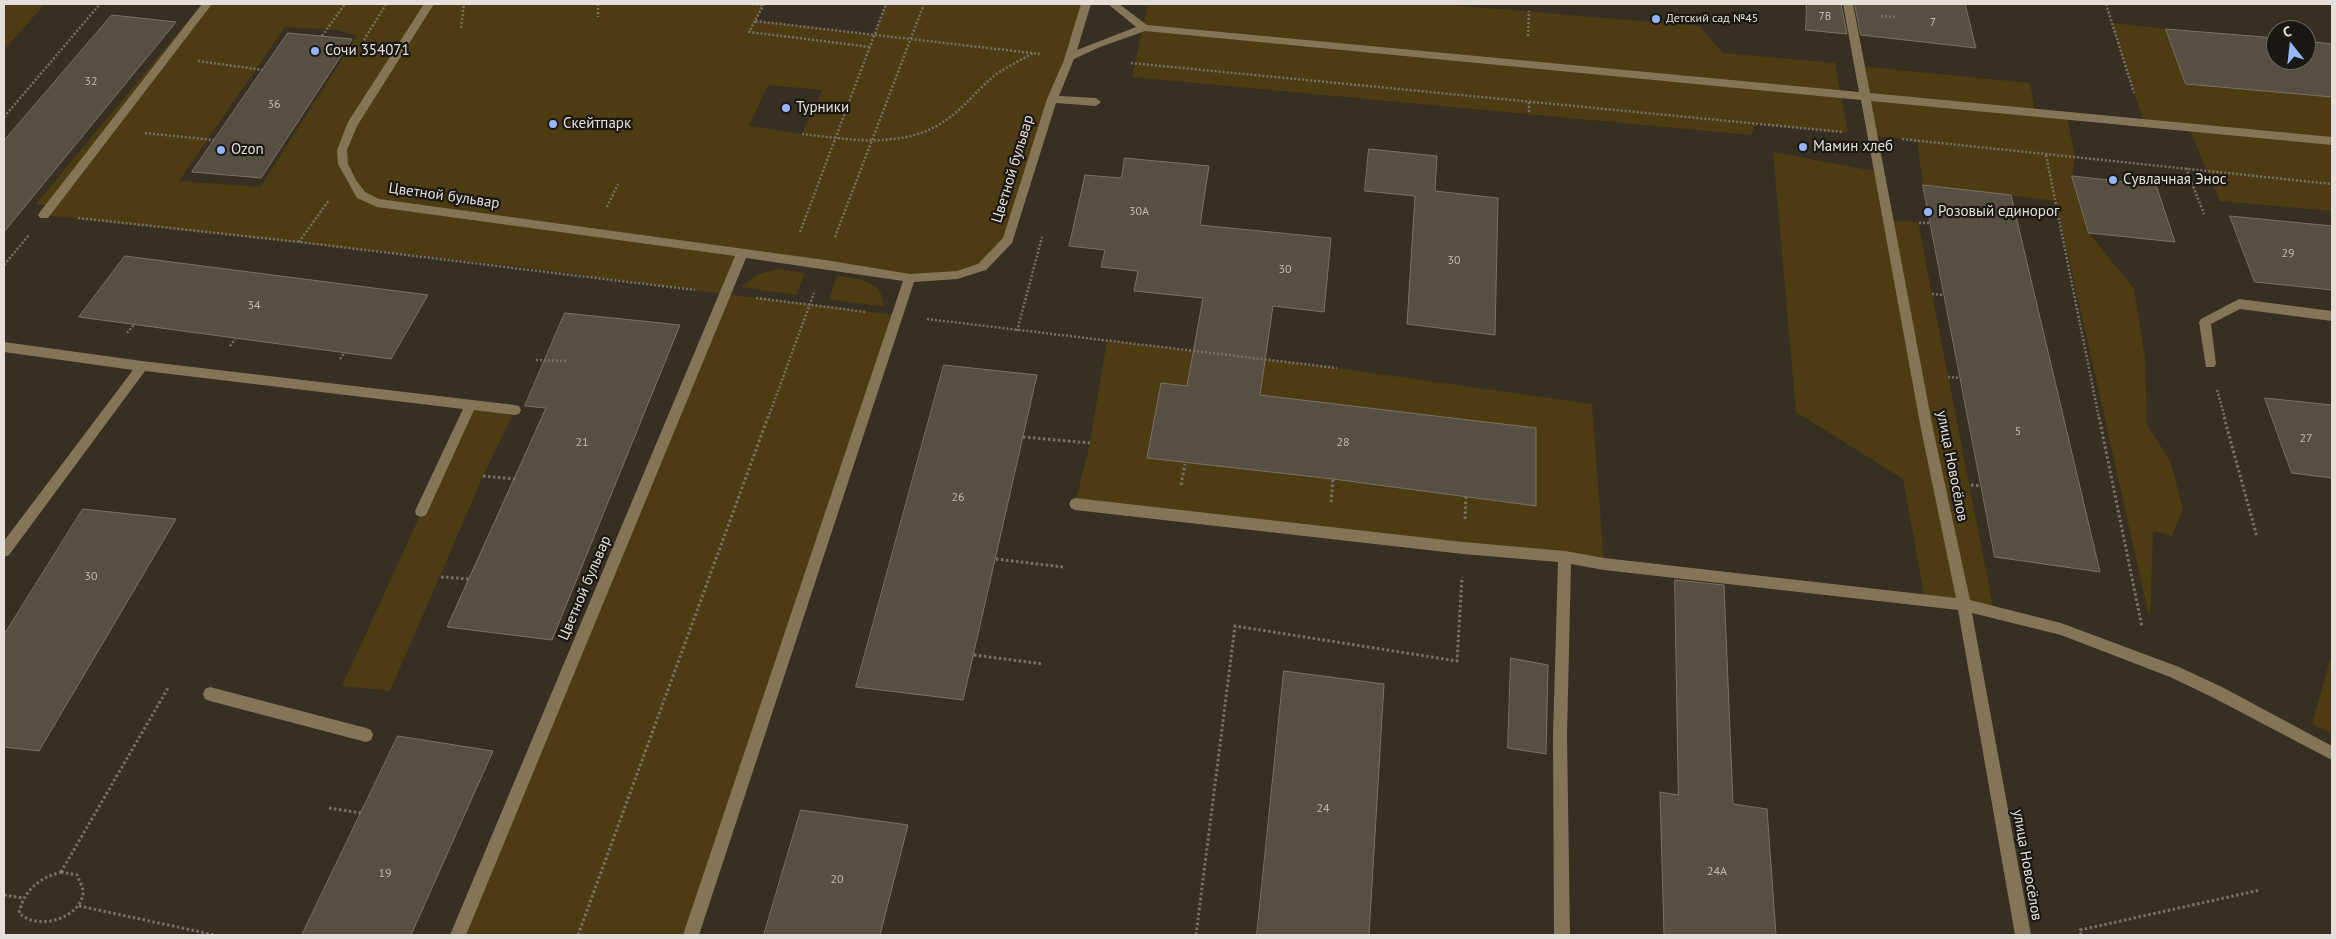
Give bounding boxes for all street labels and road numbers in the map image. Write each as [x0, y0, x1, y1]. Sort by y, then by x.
street label: Цветной бульвар [988, 113, 1038, 225]
street label: Цветной бульвар [387, 179, 501, 213]
street label: улица Новосёлов [1932, 409, 1972, 523]
street label: Цветной бульвар [555, 533, 615, 643]
street label: улица Новосёлов [2008, 808, 2046, 922]

